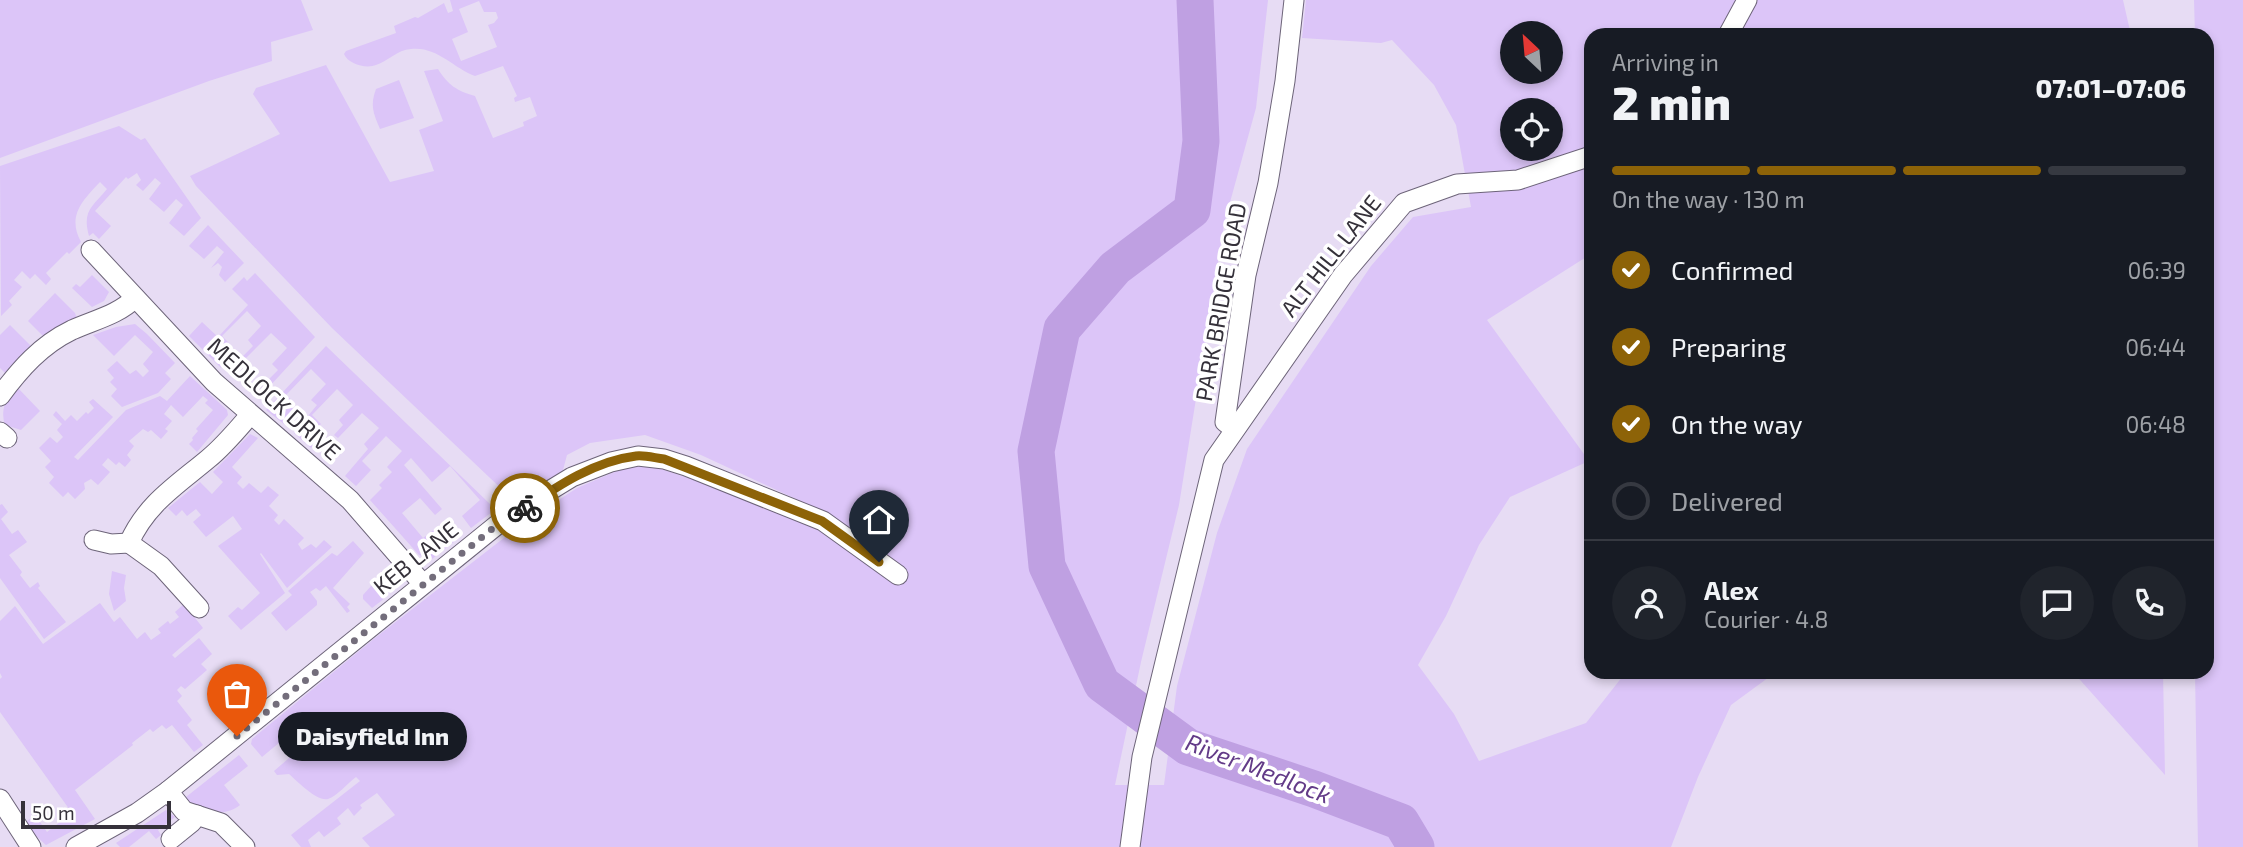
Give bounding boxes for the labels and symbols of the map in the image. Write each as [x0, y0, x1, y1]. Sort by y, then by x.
north arrow [1500, 21, 1563, 84]
street label: ALT HILL LANE [1274, 189, 1386, 322]
street label: PARK BRIDGE ROAD [1189, 200, 1251, 403]
street label: MEDLOCK DRIVE [202, 331, 347, 465]
courier [490, 473, 560, 543]
pin [849, 490, 909, 562]
street label: KEB LANE [367, 515, 463, 600]
pin [207, 664, 267, 736]
callout: Daisyfield Inn [279, 712, 468, 760]
water label: River Medlock [1182, 727, 1335, 809]
scale bar [21, 798, 172, 830]

